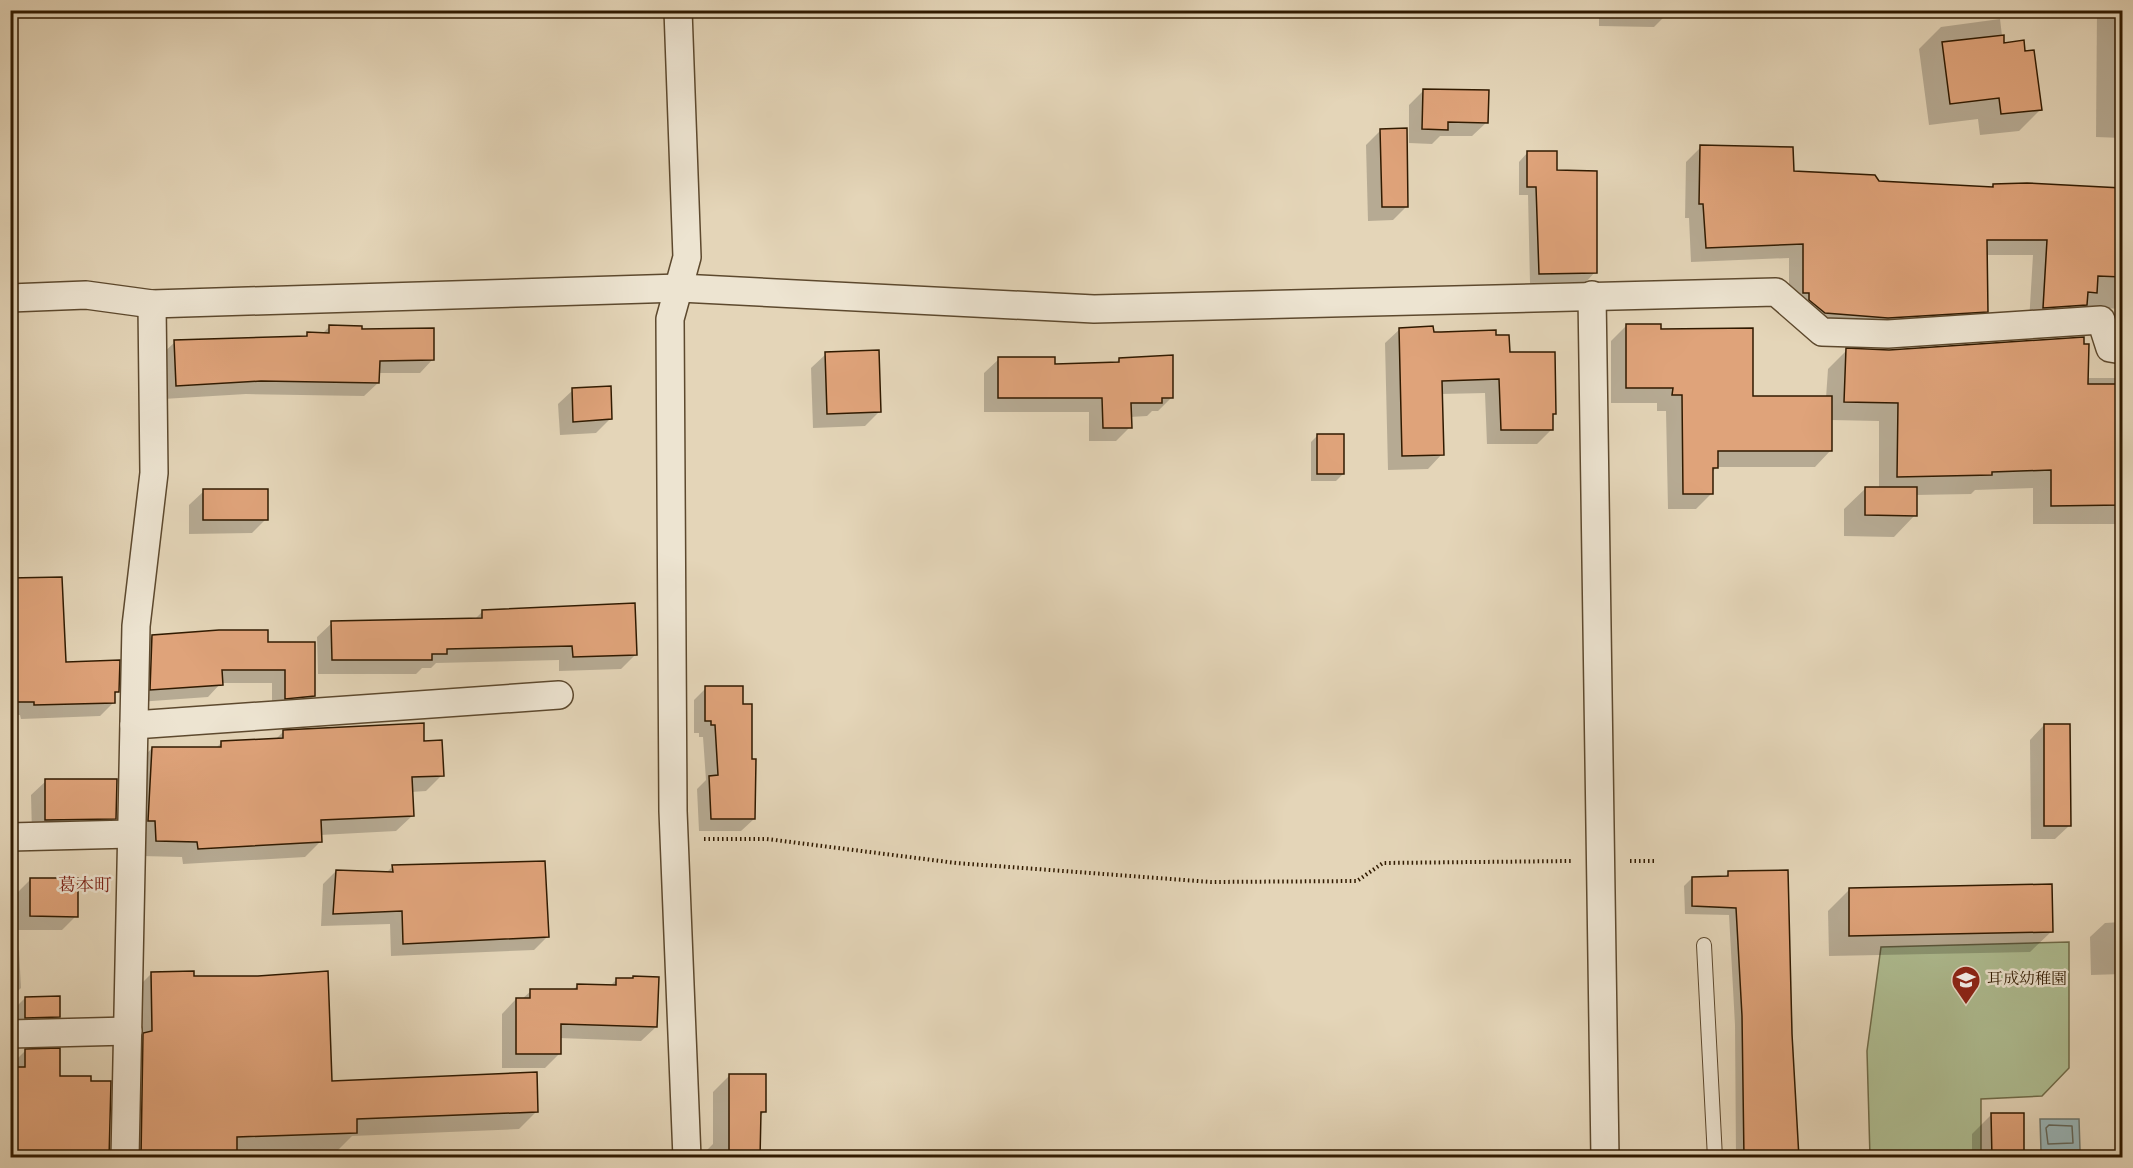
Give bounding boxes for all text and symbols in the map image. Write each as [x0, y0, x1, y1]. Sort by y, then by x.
district label: 葛本町 [58, 874, 112, 899]
school or university icon: 耳成幼稚園 [1950, 964, 1982, 1006]
place label: 耳成幼稚園 [1987, 969, 2067, 991]

